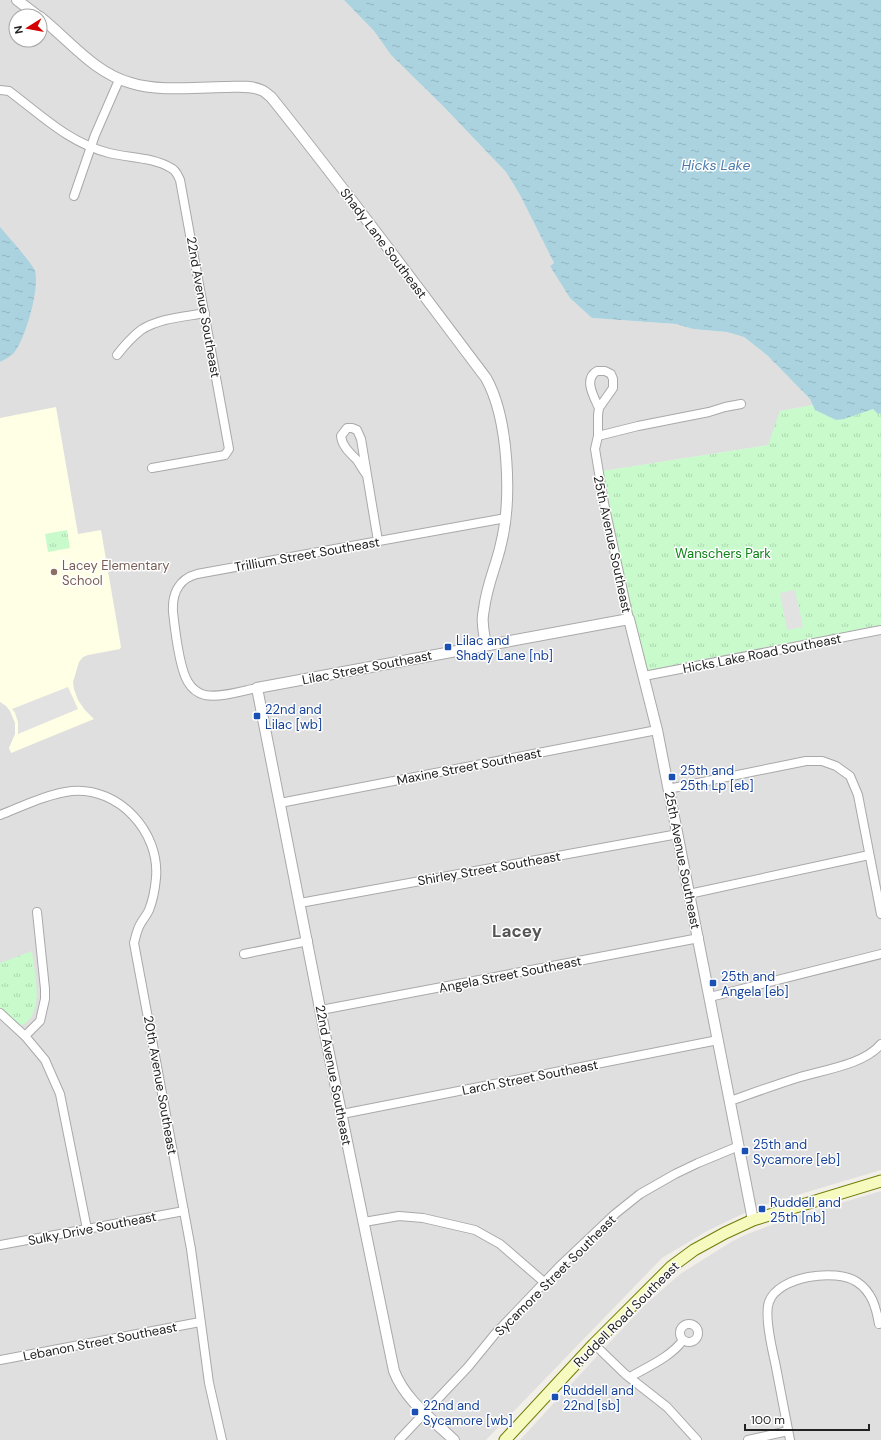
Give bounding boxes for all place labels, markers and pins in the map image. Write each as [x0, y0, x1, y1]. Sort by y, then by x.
place label: Lacey Elementary School [62, 557, 169, 589]
marker: Lacey Elementary School [49, 567, 59, 577]
place label: Lilac and Shady Lane [nb] [456, 632, 553, 664]
marker: Lilac and Shady Lane [nb] [443, 642, 453, 652]
place label: 22nd and Lilac [wb] [265, 701, 322, 733]
marker: 22nd and Lilac [wb] [252, 711, 262, 721]
place label: 25th and 25th Lp [eb] [680, 762, 754, 794]
marker: 25th and 25th Lp [eb] [667, 772, 677, 782]
place label: 25th and Angela [eb] [721, 968, 789, 1000]
marker: 25th and Angela [eb] [708, 978, 718, 988]
place label: 25th and Sycamore [eb] [753, 1136, 840, 1168]
marker: 25th and Sycamore [eb] [740, 1146, 750, 1156]
place label: Ruddell and 25th [nb] [770, 1194, 841, 1226]
marker: Ruddell and 25th [nb] [757, 1204, 767, 1214]
place label: Ruddell and 22nd [sb] [563, 1382, 634, 1414]
marker: Ruddell and 22nd [sb] [550, 1392, 560, 1402]
place label: 22nd and Sycamore [wb] [423, 1397, 513, 1429]
marker: 22nd and Sycamore [wb] [410, 1407, 420, 1417]

